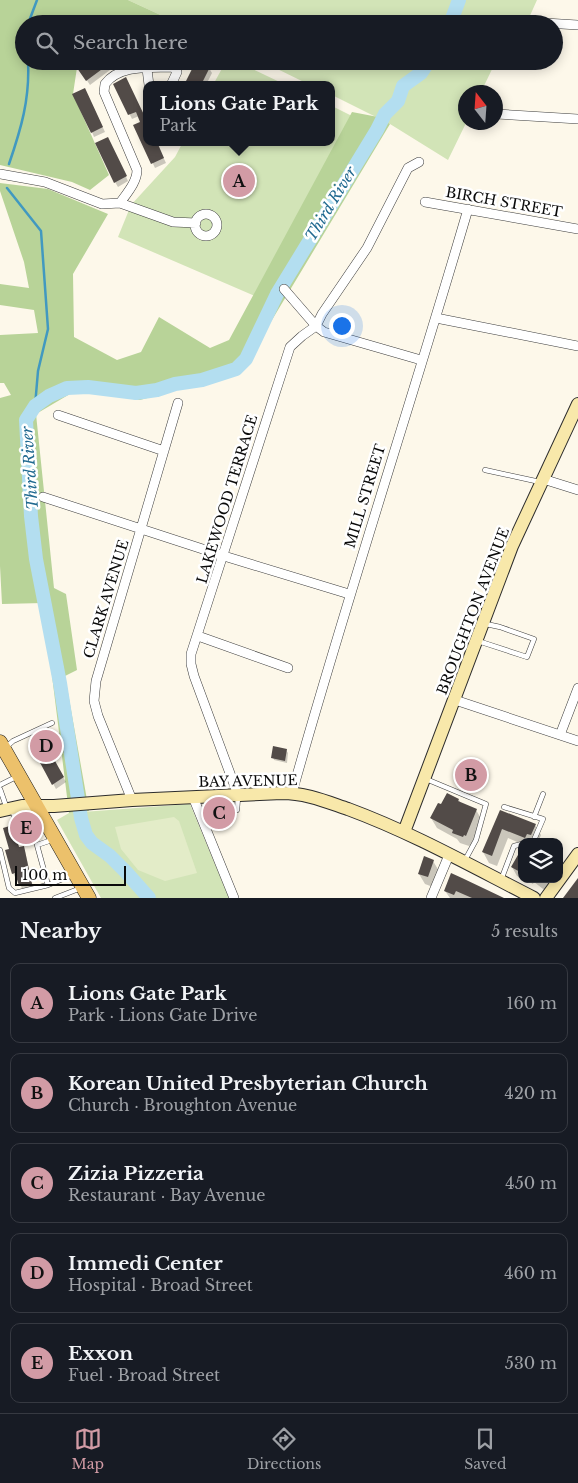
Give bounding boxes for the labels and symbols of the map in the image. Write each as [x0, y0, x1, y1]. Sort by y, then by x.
north arrow [458, 85, 503, 130]
pin: A [223, 162, 255, 200]
water label: Third River [301, 162, 361, 244]
street label: BIRCH STREET [444, 183, 564, 221]
your location [329, 313, 355, 339]
street label: LAKEWOOD TERRACE [193, 412, 261, 586]
water label: Third River [17, 425, 42, 510]
street label: MILL STREET [341, 442, 389, 550]
street label: BROUGHTON AVENUE [433, 525, 513, 697]
street label: CLARK AVENUE [79, 538, 133, 660]
pin: D [30, 727, 62, 765]
pin: B [455, 756, 487, 794]
street label: BAY AVENUE [198, 771, 298, 791]
pin: C [203, 794, 235, 832]
pin: E [10, 809, 42, 847]
scale bar [15, 863, 126, 886]

